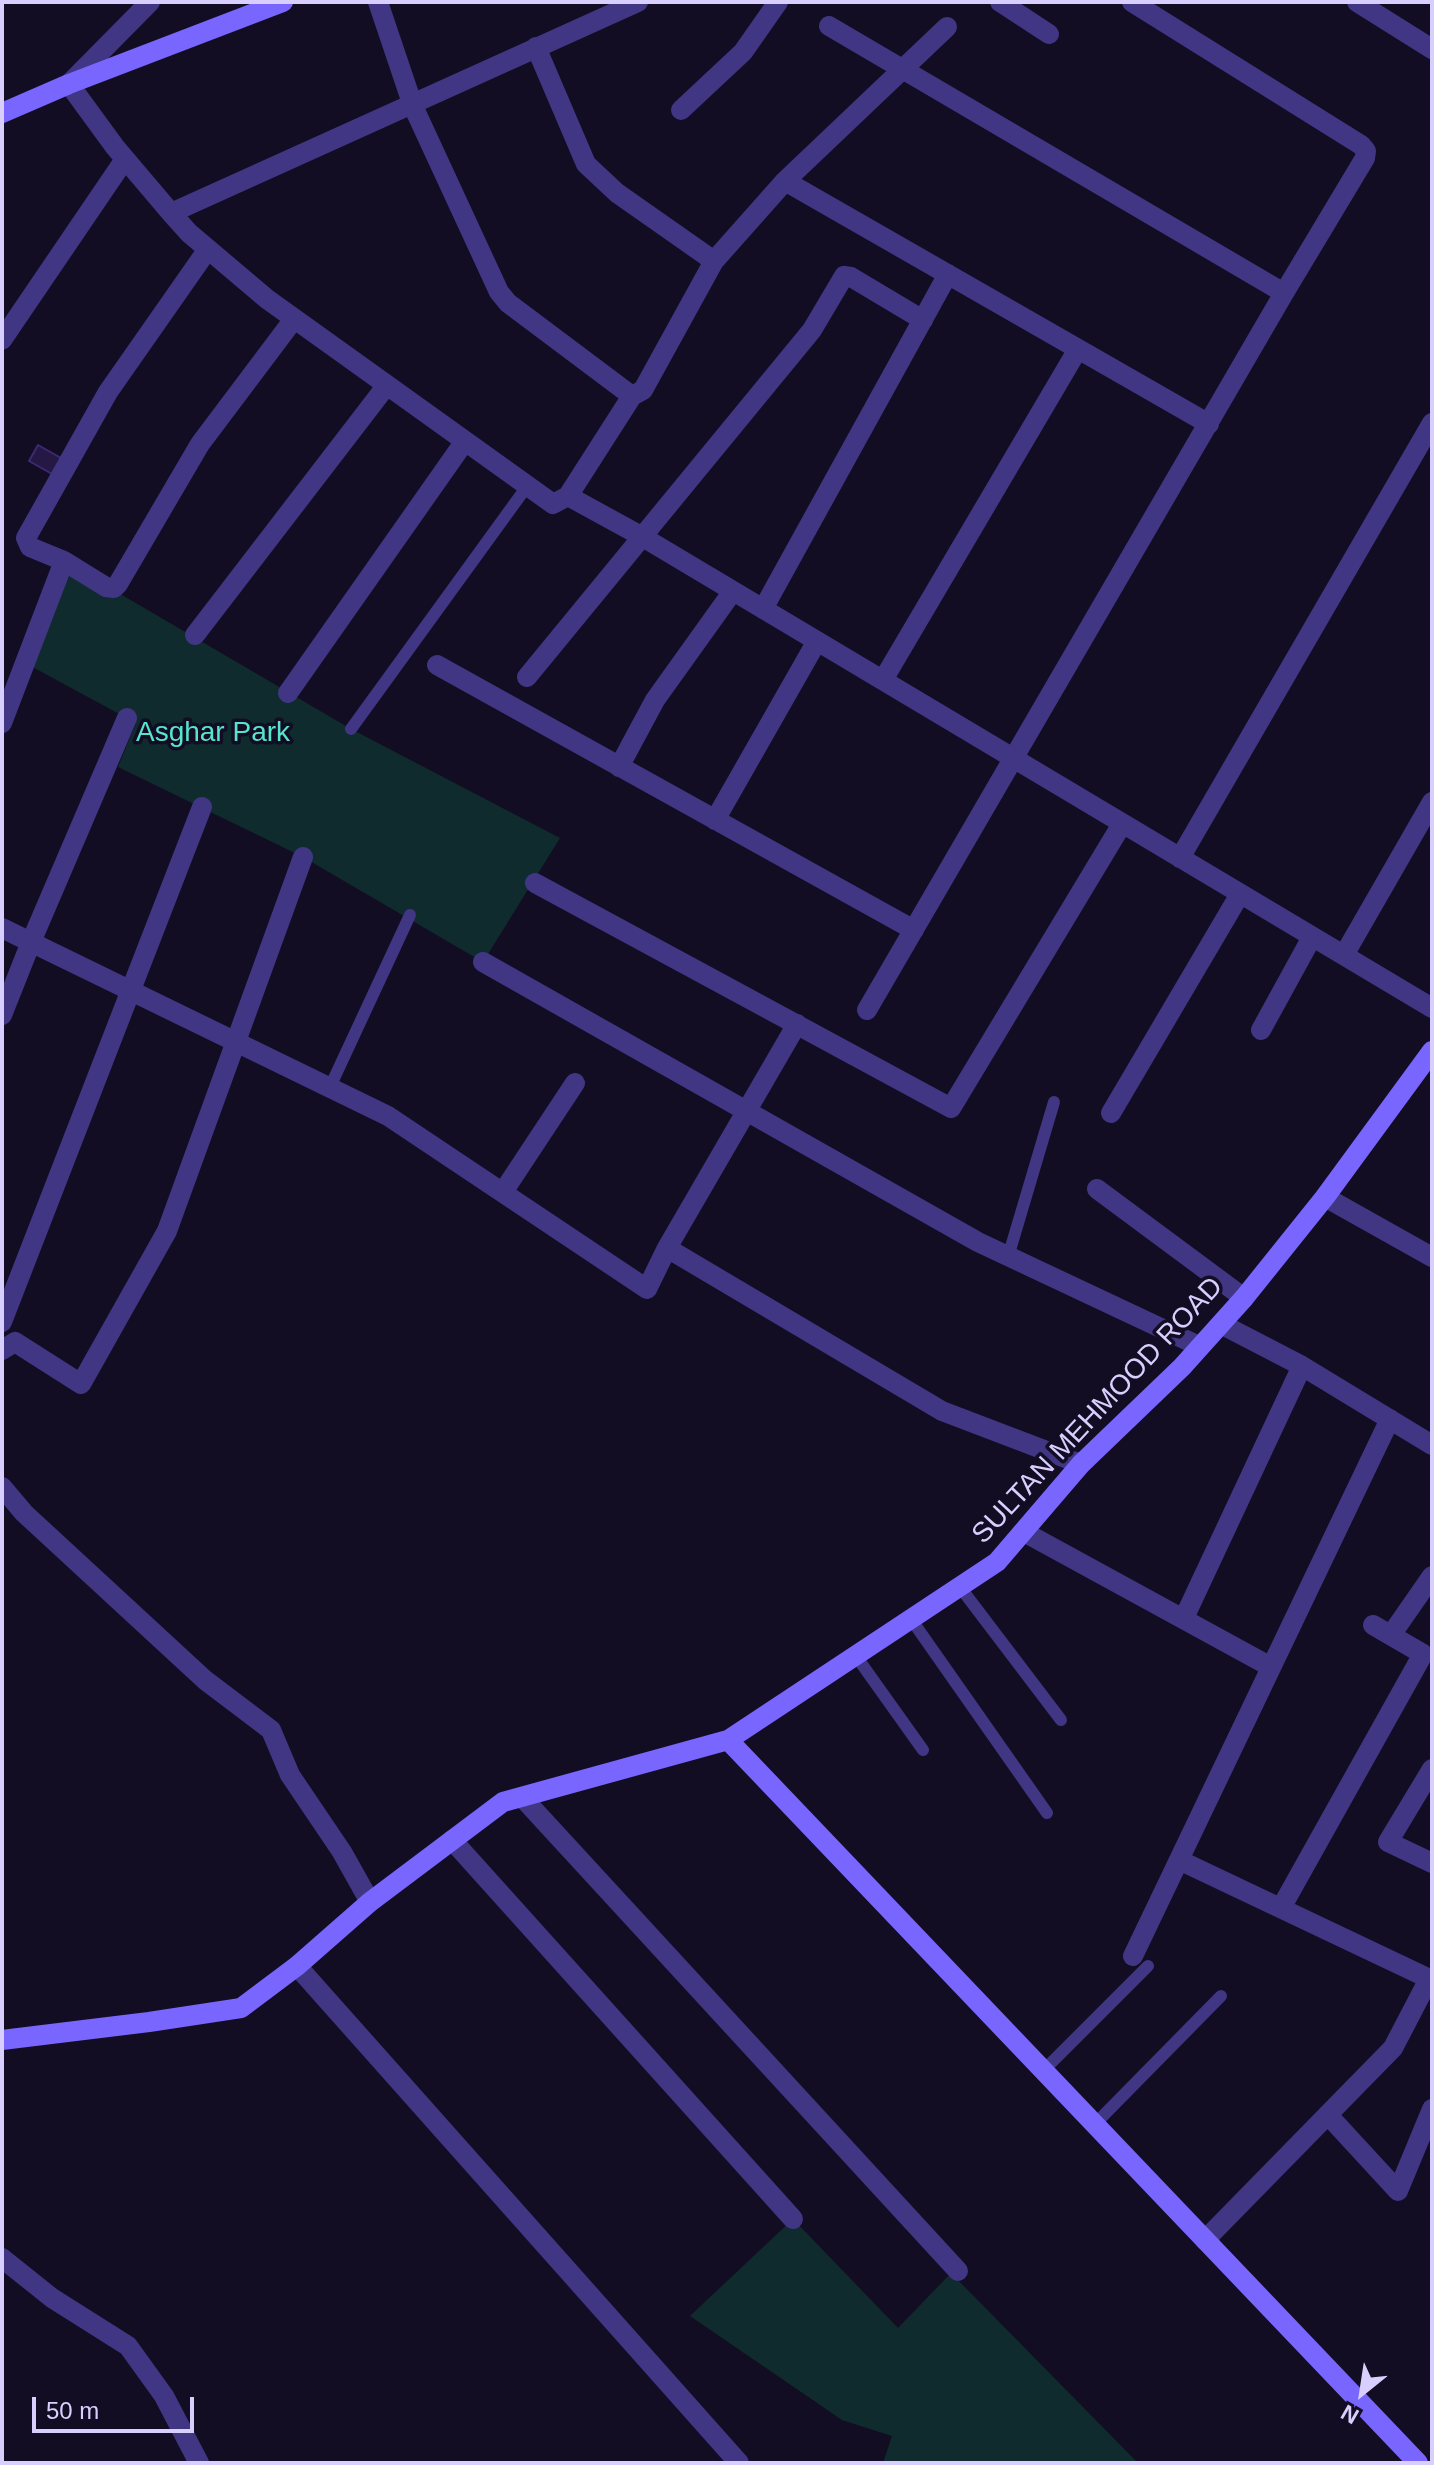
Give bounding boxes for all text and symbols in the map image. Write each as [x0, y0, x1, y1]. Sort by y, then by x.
park label: Asghar Park [136, 716, 290, 750]
street label: SULTAN MEHMOOD ROAD [966, 1271, 1230, 1551]
north arrow [1322, 2353, 1402, 2433]
scale bar [36, 2381, 198, 2431]
text: 50 m [46, 2397, 99, 2424]
text: N [1337, 2399, 1363, 2429]

